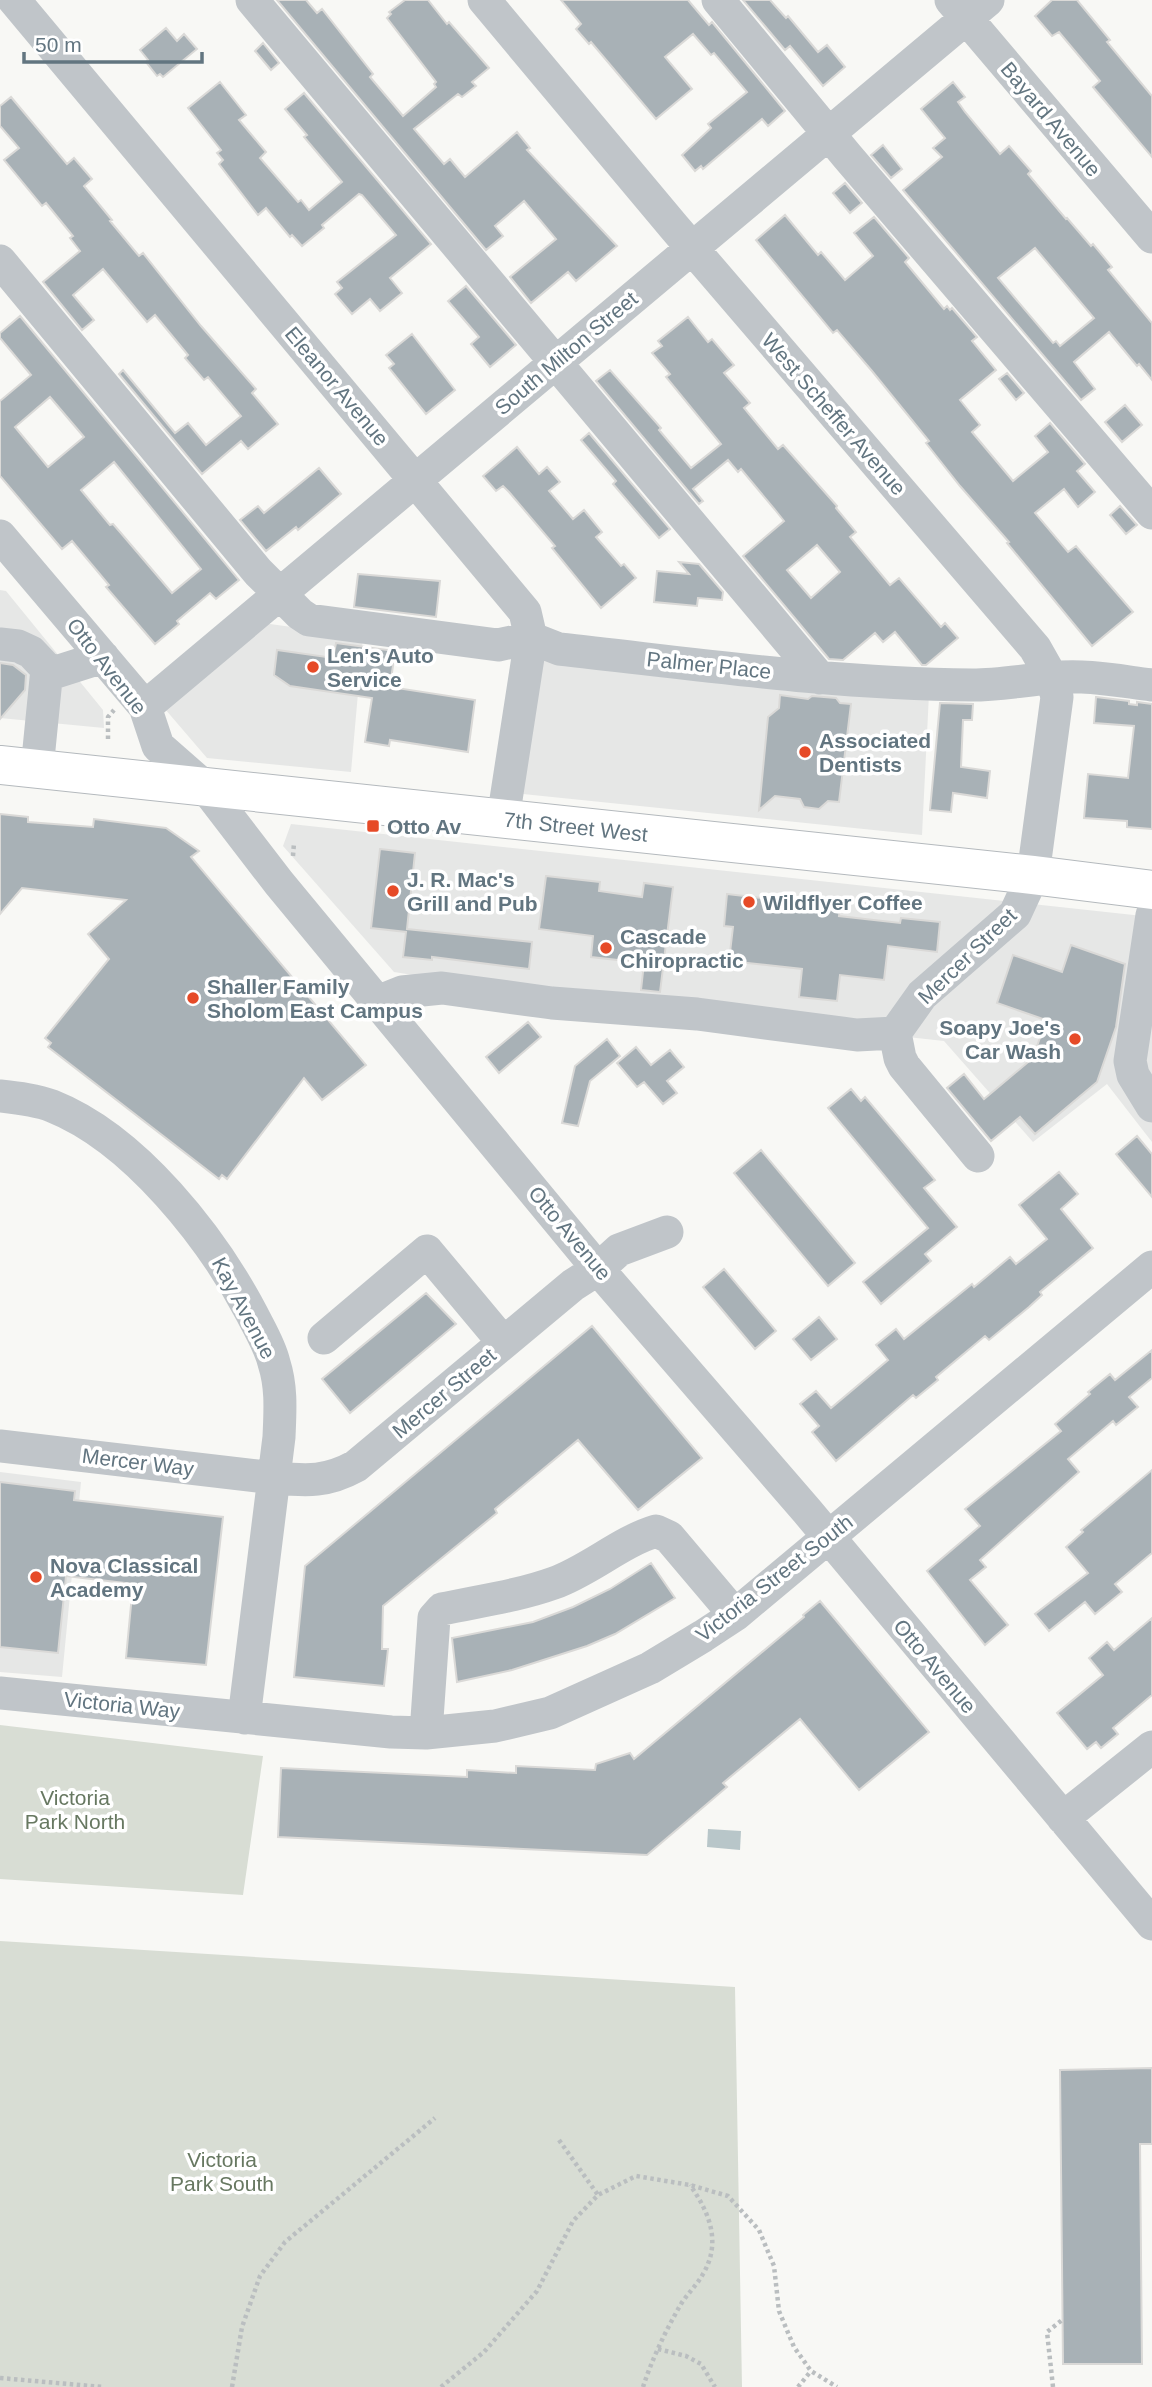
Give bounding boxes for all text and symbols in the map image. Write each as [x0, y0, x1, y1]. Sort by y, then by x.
scale bar [24, 21, 203, 65]
text: 50 m [35, 33, 82, 56]
street label: Bayard Avenue [997, 57, 1105, 181]
street label: South Milton Street [490, 287, 642, 419]
street label: Eleanor Avenue [281, 322, 393, 450]
street label: West Scheffer Avenue [758, 328, 910, 500]
street label: Otto Avenue [62, 614, 152, 718]
place label: Len's Auto Service [327, 644, 434, 691]
street label: Palmer Place [646, 647, 772, 683]
marker: Len's Auto Service [305, 659, 321, 675]
place label: Associated Dentists [819, 729, 931, 776]
marker: Associated Dentists [797, 744, 813, 760]
street label: 7th Street West [503, 807, 649, 845]
place label: Otto Av [387, 815, 462, 838]
marker: Otto Av [365, 818, 381, 834]
place label: J. R. Mac's Grill and Pub [407, 868, 538, 915]
marker: J. R. Mac's Grill and Pub [385, 883, 401, 899]
place label: Wildflyer Coffee [763, 891, 923, 914]
marker: Wildflyer Coffee [741, 894, 757, 910]
street label: Mercer Street [913, 903, 1021, 1008]
place label: Cascade Chiropractic [620, 925, 744, 972]
marker: Cascade Chiropractic [598, 940, 614, 956]
place label: Shaller Family Sholom East Campus [207, 975, 423, 1022]
marker: Shaller Family Sholom East Campus [185, 990, 201, 1006]
place label: Soapy Joe's Car Wash [939, 1016, 1061, 1063]
marker: Soapy Joe's Car Wash [1067, 1031, 1083, 1047]
street label: Otto Avenue [524, 1181, 616, 1285]
street label: Kay Avenue [208, 1253, 280, 1363]
street label: Mercer Street [388, 1343, 500, 1443]
street label: Mercer Way [81, 1444, 196, 1480]
street label: Victoria Street South [691, 1510, 857, 1646]
place label: Nova Classical Academy [50, 1554, 198, 1601]
marker: Nova Classical Academy [28, 1569, 44, 1585]
street label: Otto Avenue [889, 1614, 981, 1718]
street label: Victoria Way [63, 1687, 182, 1723]
park label: Victoria Park North [25, 1786, 125, 1833]
park label: Victoria Park South [170, 2148, 274, 2195]

